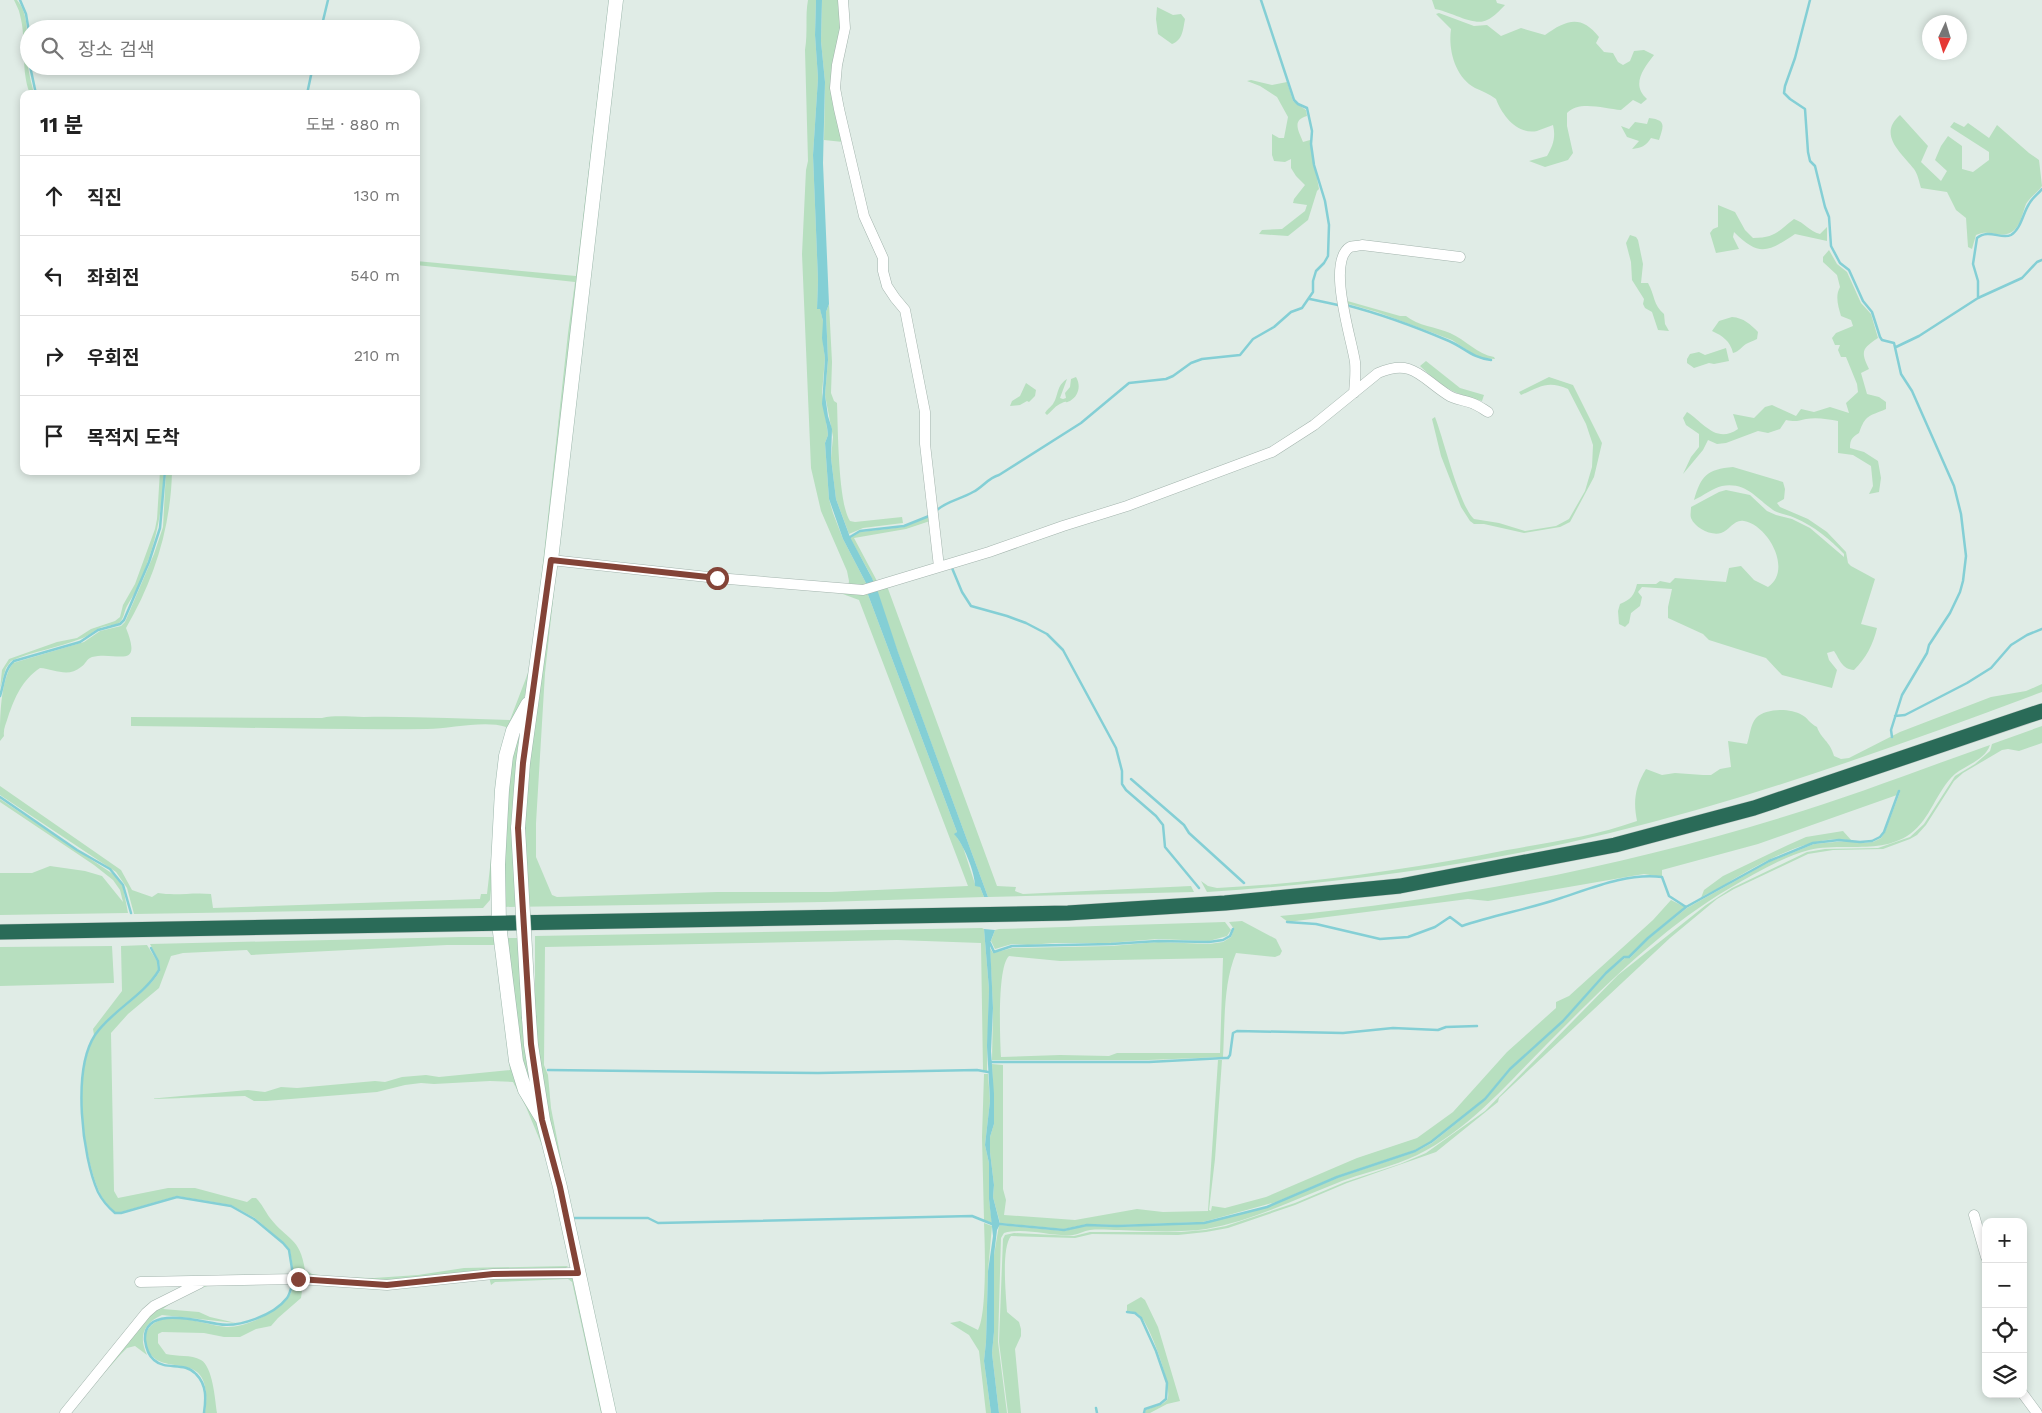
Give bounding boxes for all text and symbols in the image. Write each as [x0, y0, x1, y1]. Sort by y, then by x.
north arrow [1922, 15, 1967, 60]
search box [20, 20, 420, 75]
icon: search [38, 34, 66, 62]
text: 장소 검색 [78, 38, 154, 61]
text: 11 분 [40, 112, 83, 137]
text: 도보 · 880 m [306, 115, 400, 134]
icon: ahead [40, 182, 68, 210]
text: 직진 [87, 186, 122, 209]
text: 130 m [354, 186, 400, 205]
icon: left [40, 262, 68, 290]
text: 좌회전 [87, 266, 139, 289]
text: 540 m [350, 266, 400, 285]
icon: right [40, 342, 68, 370]
text: 우회전 [87, 346, 139, 369]
text: 210 m [354, 346, 400, 365]
icon: arrive [40, 422, 68, 450]
text: 목적지 도착 [87, 426, 180, 449]
route start [706, 567, 729, 590]
map controls [1982, 1218, 2027, 1398]
button: + [1982, 1218, 2027, 1263]
button: − [1982, 1263, 2027, 1308]
route end [287, 1268, 310, 1291]
button: locate [1982, 1308, 2027, 1353]
button: layers [1982, 1353, 2027, 1398]

